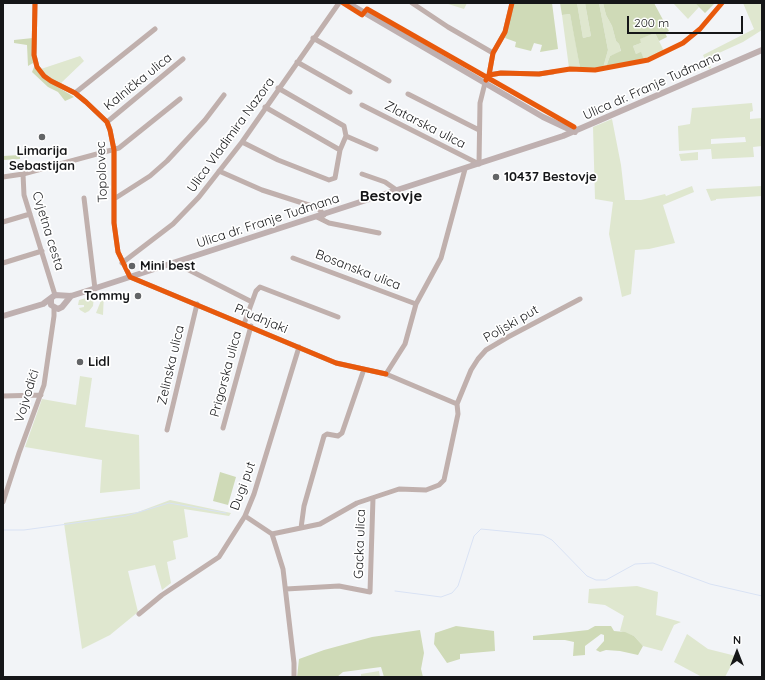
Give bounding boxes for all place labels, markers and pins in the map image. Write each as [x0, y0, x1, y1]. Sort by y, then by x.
marker: Limarija Sebastijan [37, 132, 47, 142]
place label: Limarija Sebastijan [9, 143, 75, 174]
place label: 10437 Bestovje [504, 169, 597, 185]
marker: 10437 Bestovje [491, 172, 501, 182]
place label: Mini best [140, 258, 196, 274]
marker: Mini best [127, 261, 137, 271]
place label: Tommy [84, 288, 130, 304]
marker: Tommy [133, 291, 143, 301]
place label: Lidl [88, 354, 110, 370]
marker: Lidl [75, 357, 85, 367]

